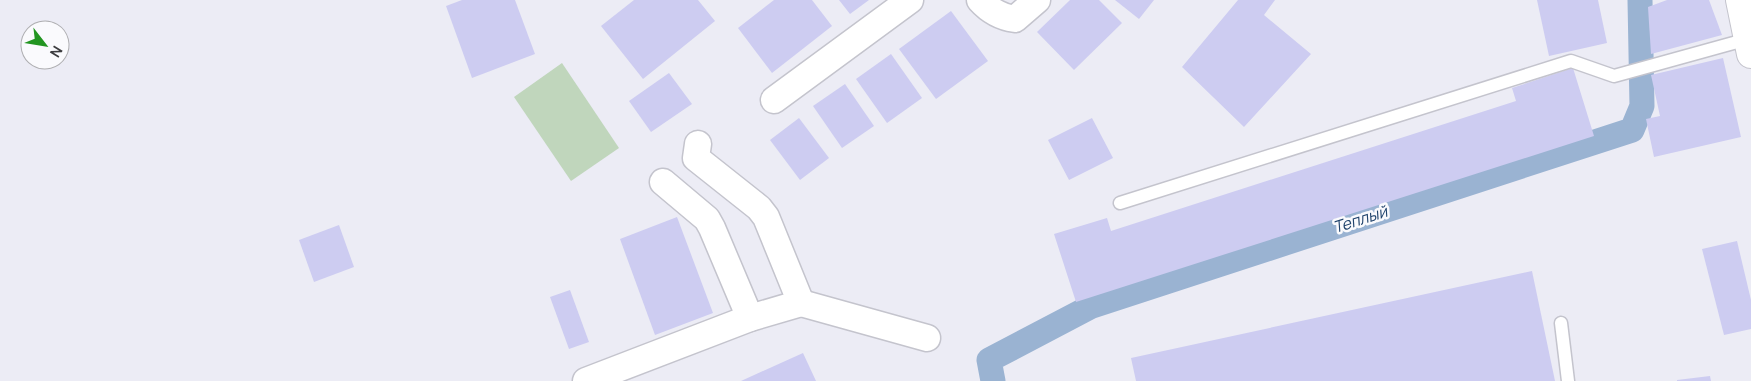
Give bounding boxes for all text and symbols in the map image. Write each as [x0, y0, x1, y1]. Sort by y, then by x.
north arrow [20, 20, 70, 70]
text: N [46, 43, 67, 61]
water label: Теплый [1330, 199, 1392, 238]

